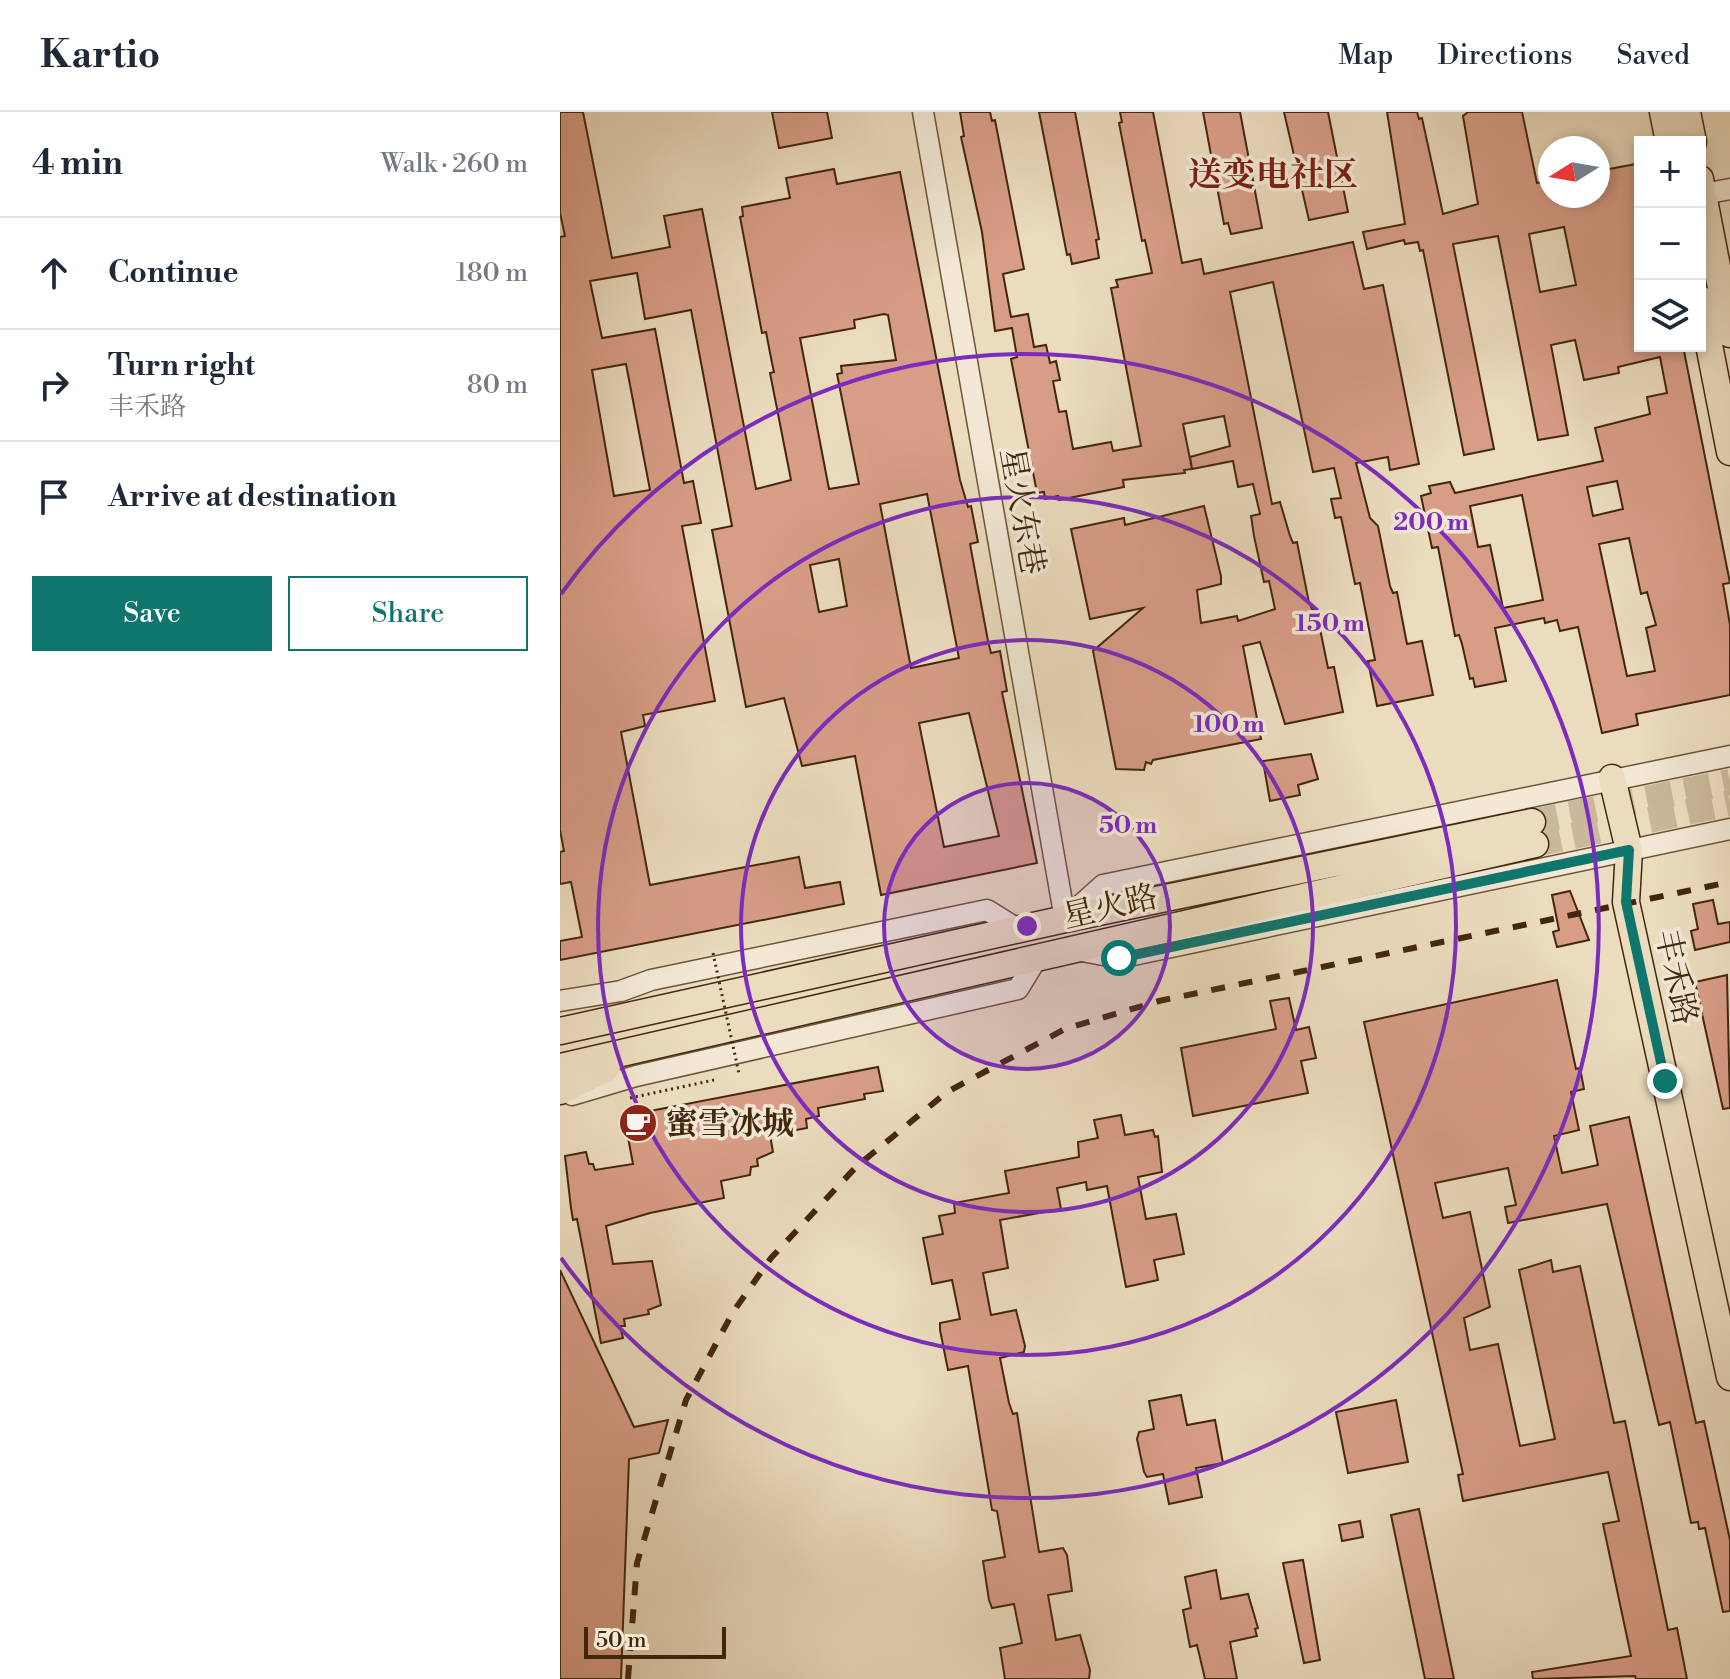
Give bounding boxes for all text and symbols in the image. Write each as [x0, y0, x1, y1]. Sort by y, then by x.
text: Kartio [40, 32, 160, 79]
text: Map [1338, 38, 1393, 73]
text: Directions [1437, 38, 1572, 73]
text: Saved [1616, 38, 1690, 73]
north arrow [1538, 136, 1610, 208]
map controls [1634, 136, 1706, 352]
button: + [1634, 136, 1706, 208]
text: 4 min [32, 143, 123, 185]
text: Walk · 260 m [381, 148, 528, 180]
district label: 送变电社区 [1188, 155, 1358, 197]
button: − [1634, 208, 1706, 280]
icon: ahead [32, 251, 76, 295]
text: Continue [108, 254, 239, 292]
text: 180 m [456, 257, 528, 289]
button: layers [1634, 280, 1706, 352]
text: Turn right [108, 347, 255, 385]
icon: right [32, 363, 76, 407]
text: 80 m [467, 369, 528, 401]
text: 丰禾路 [108, 391, 186, 423]
street label: 星火东巷 [991, 445, 1053, 578]
icon: arrive [32, 475, 76, 519]
text: Arrive at destination [108, 478, 397, 516]
text: 200 m [1393, 508, 1469, 538]
button: Save [32, 576, 272, 651]
button: Share [288, 576, 528, 651]
text: 150 m [1295, 609, 1365, 639]
text: 100 m [1193, 710, 1265, 740]
text: 50 m [1099, 811, 1157, 841]
street label: 星火路 [1059, 877, 1162, 937]
centre of rings [1013, 912, 1041, 940]
street label: 丰禾路 [1646, 926, 1706, 1028]
route start [1101, 940, 1137, 976]
route end [1647, 1063, 1683, 1099]
cafe icon: 蜜雪冰城 [617, 1102, 659, 1144]
place label: 蜜雪冰城 [666, 1104, 794, 1144]
scale bar [584, 1623, 726, 1659]
text: 50 m [596, 1627, 647, 1654]

